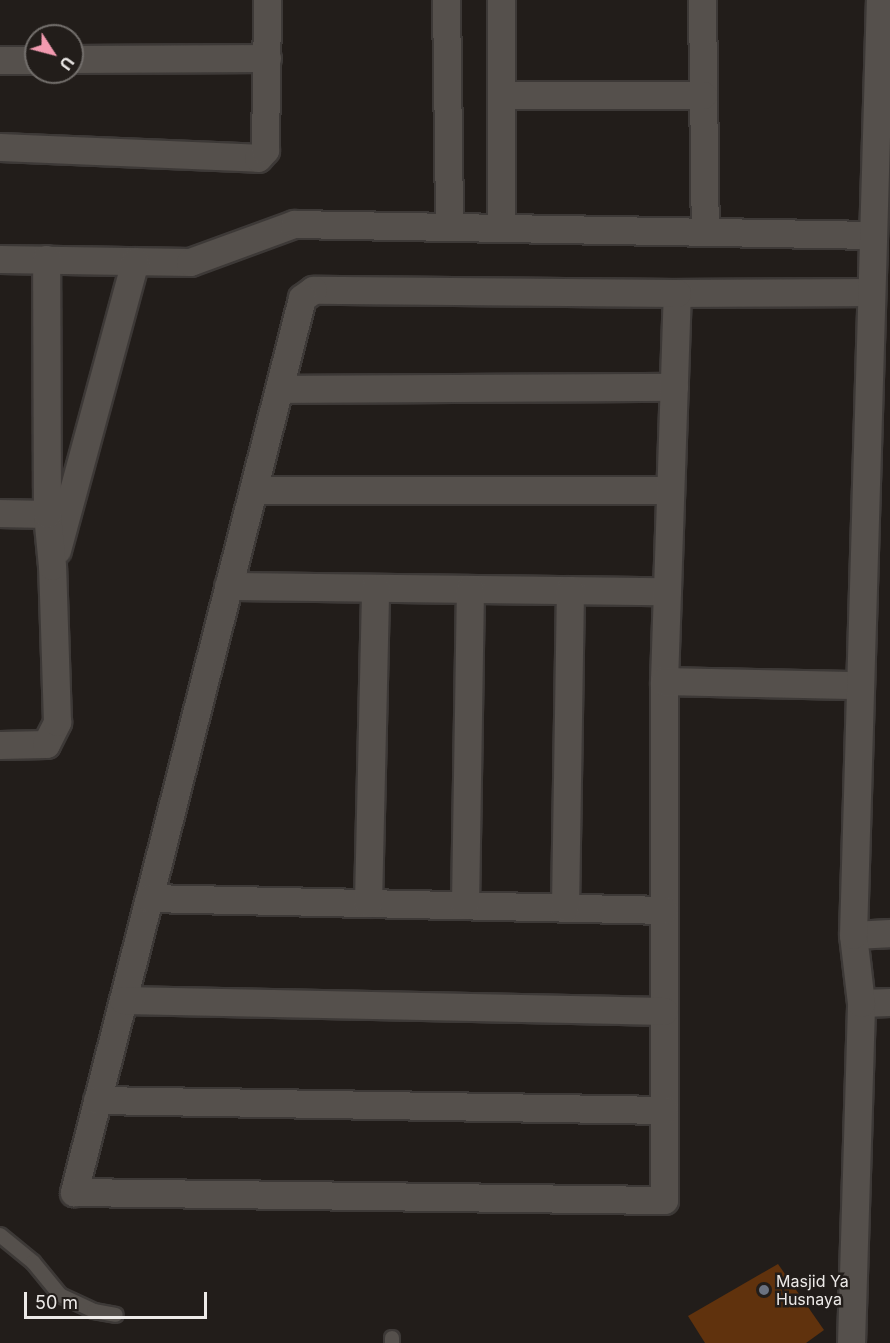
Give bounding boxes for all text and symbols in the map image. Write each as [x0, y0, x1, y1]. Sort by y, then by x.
north arrow [24, 24, 84, 84]
text: U [55, 53, 78, 74]
place label: Masjid Ya Husnaya [776, 1271, 849, 1309]
scale bar [27, 1280, 210, 1318]
marker: Masjid Ya Husnaya [757, 1283, 771, 1297]
text: 50 m [35, 1292, 78, 1313]

